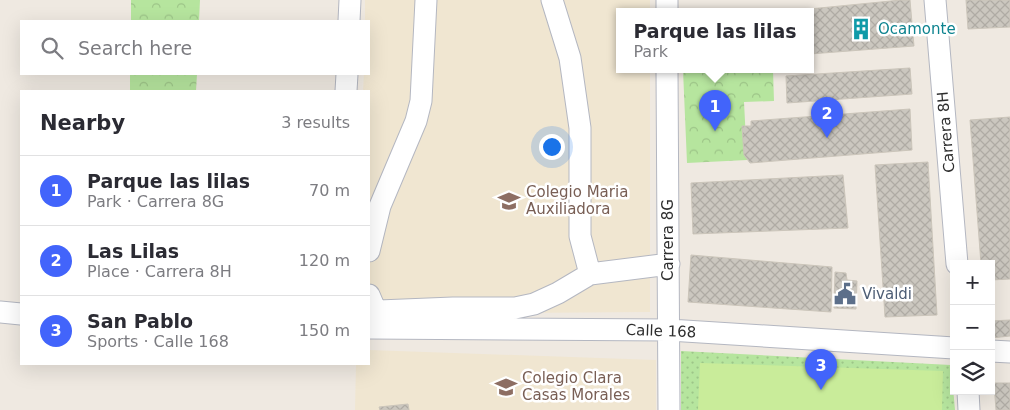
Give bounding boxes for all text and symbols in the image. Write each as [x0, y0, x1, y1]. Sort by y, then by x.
popup [616, 8, 814, 73]
building icon: Ocamonte [848, 16, 874, 42]
search box [20, 20, 370, 75]
text: Parque las lilas [633, 20, 797, 42]
place label: Ocamonte [878, 20, 956, 38]
icon: search [38, 34, 66, 62]
text: Search here [78, 37, 192, 59]
text: Park [633, 42, 668, 61]
pin: 1 [699, 90, 731, 131]
street label: Carrera 8H [933, 91, 959, 173]
pin: 2 [811, 97, 843, 138]
text: Nearby [40, 111, 125, 135]
text: 3 results [281, 113, 350, 132]
your location [539, 134, 565, 160]
text: Parque las lilas [87, 170, 250, 192]
text: 1 [50, 181, 62, 200]
text: 70 m [309, 181, 350, 200]
place label: Colegio Maria Auxiliadora [526, 183, 628, 218]
school or university icon: Colegio Maria Auxiliadora [496, 188, 522, 214]
text: Park · Carrera 8G [87, 192, 224, 211]
street label: Carrera 8G [659, 199, 677, 281]
text: Las Lilas [87, 240, 179, 262]
text: 2 [50, 251, 62, 270]
text: 120 m [299, 251, 350, 270]
map controls [950, 260, 995, 395]
button: + [950, 260, 995, 305]
text: Place · Carrera 8H [87, 262, 232, 281]
public building icon: Vivaldi [832, 281, 858, 307]
place label: Vivaldi [862, 285, 912, 303]
button: − [950, 305, 995, 350]
text: San Pablo [87, 310, 193, 332]
text: 3 [50, 321, 62, 340]
text: 150 m [299, 321, 350, 340]
street label: Calle 168 [625, 321, 697, 341]
text: Sports · Calle 168 [87, 332, 229, 351]
pin: 3 [805, 349, 837, 390]
button: layers [950, 350, 995, 395]
place label: Colegio Clara Casas Morales [522, 369, 630, 404]
school or university icon: Colegio Clara Casas Morales [493, 374, 519, 400]

